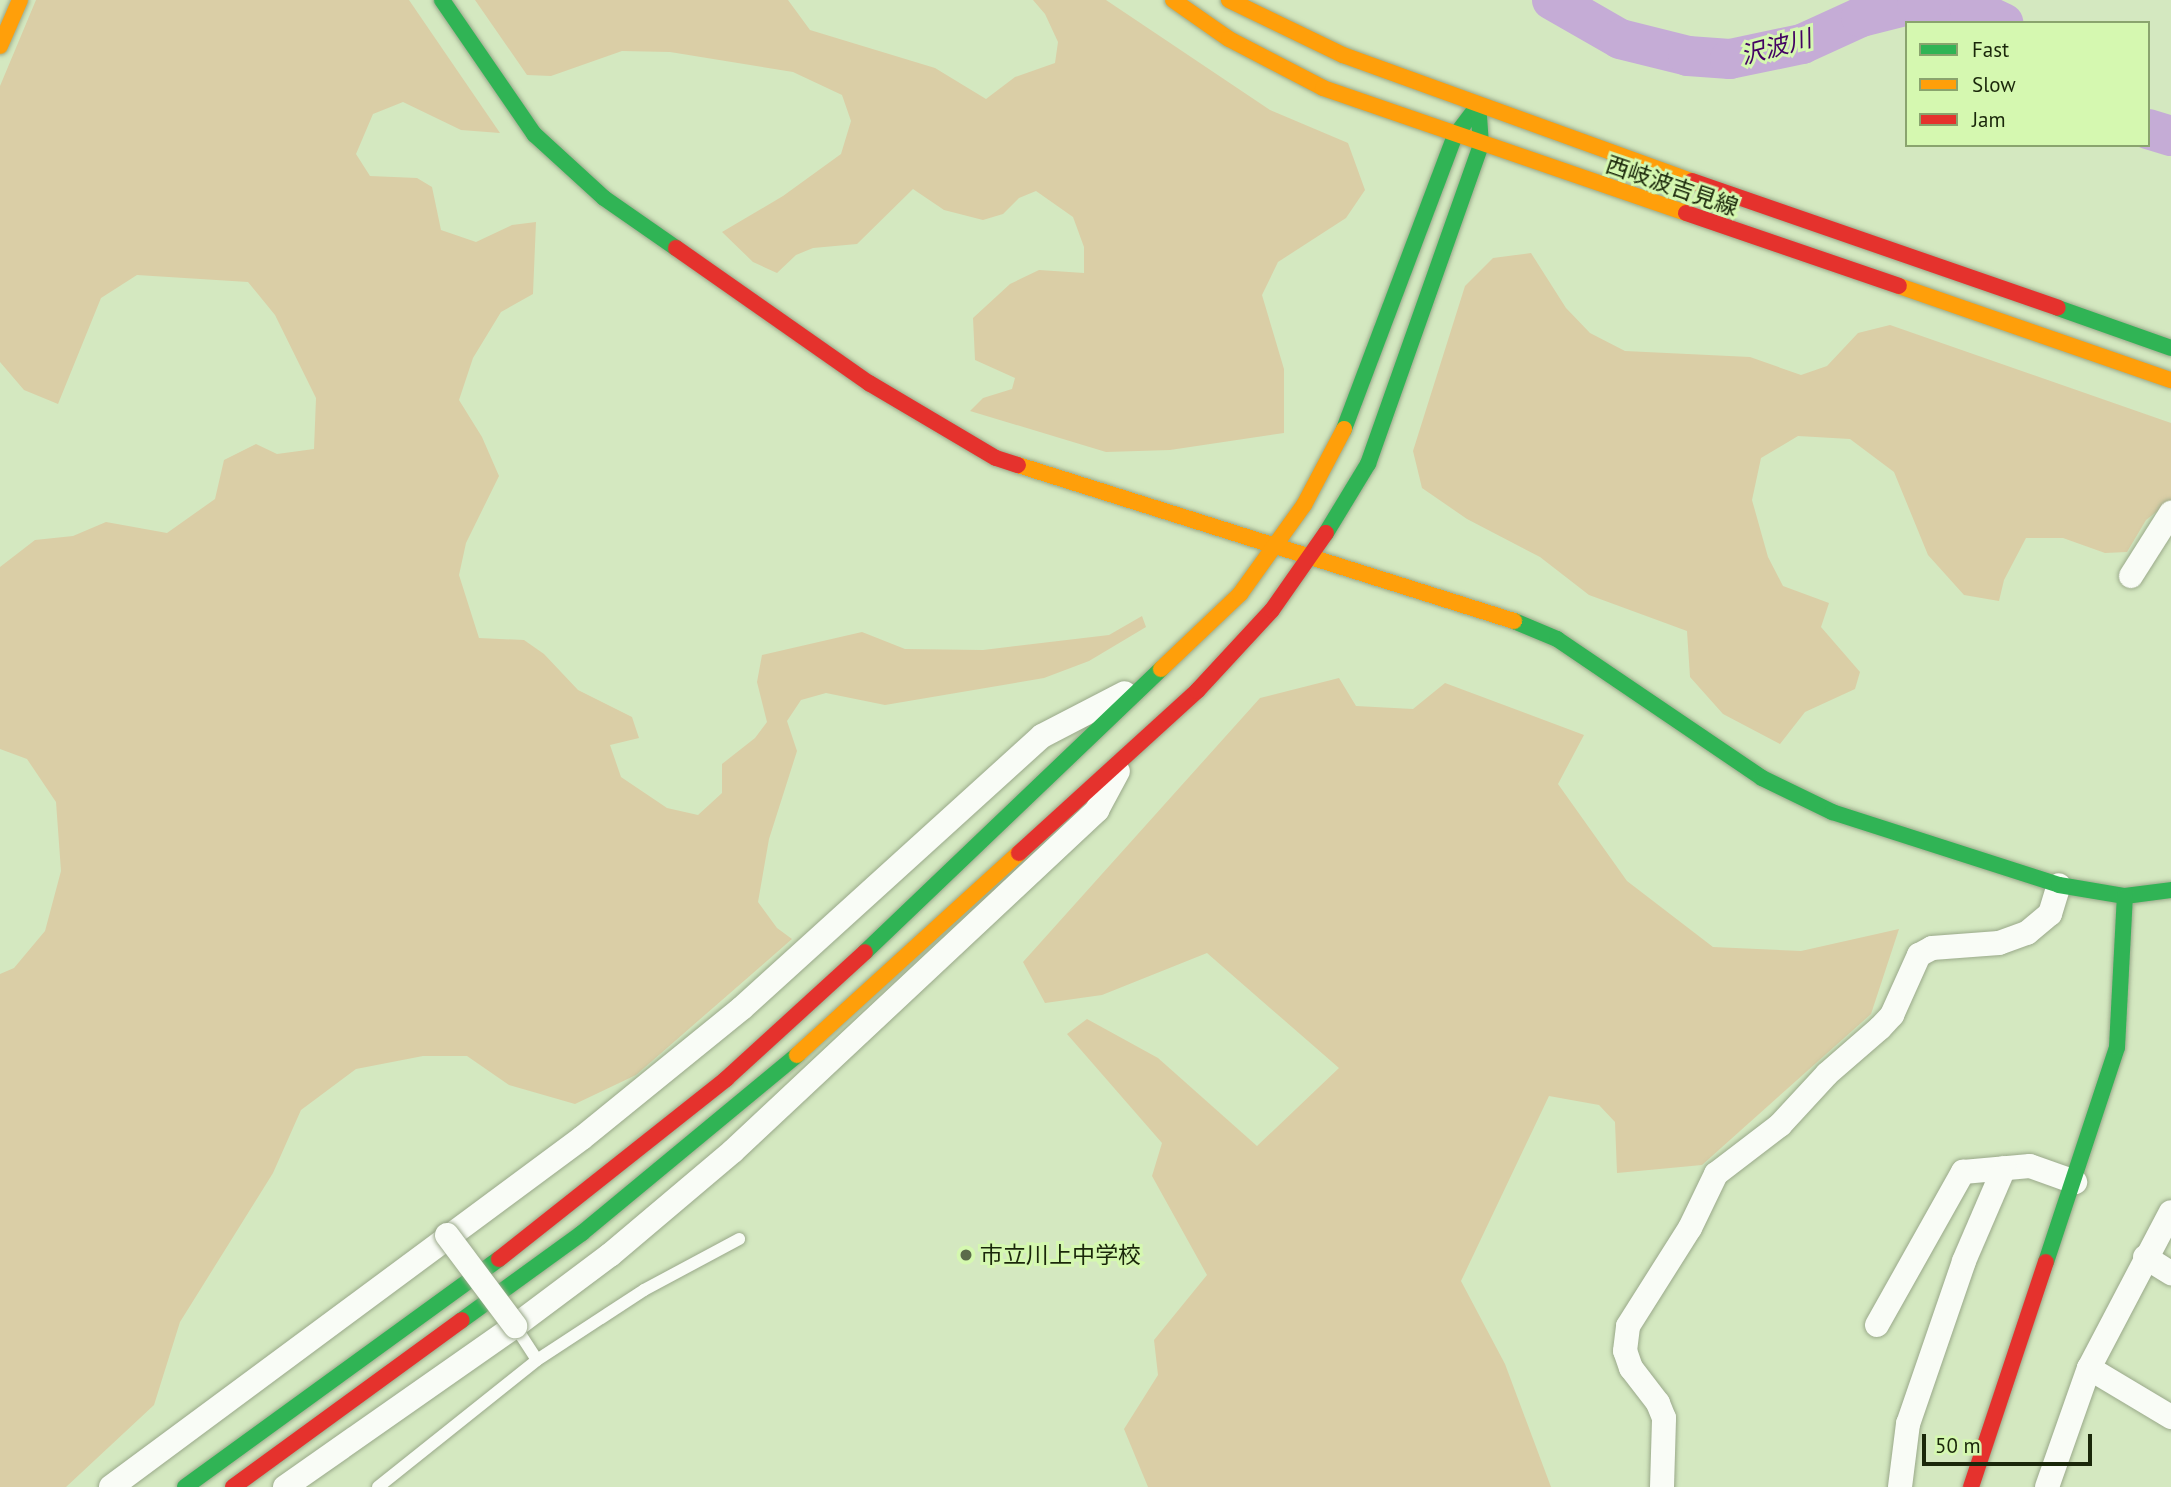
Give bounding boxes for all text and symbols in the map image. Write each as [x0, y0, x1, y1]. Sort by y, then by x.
legend [1905, 21, 2150, 147]
water label: 沢波川 [1737, 24, 1815, 70]
text: Fast [1972, 36, 2009, 63]
text: Slow [1972, 71, 2016, 98]
text: Jam [1972, 106, 2006, 133]
street label: 西岐波吉見線 [1602, 150, 1742, 222]
place label: 市立川上中学校 [980, 1241, 1141, 1269]
marker: 市立川上中学校 [958, 1247, 974, 1263]
scale bar [1926, 1420, 2096, 1464]
text: 50 m [1935, 1432, 1981, 1459]

